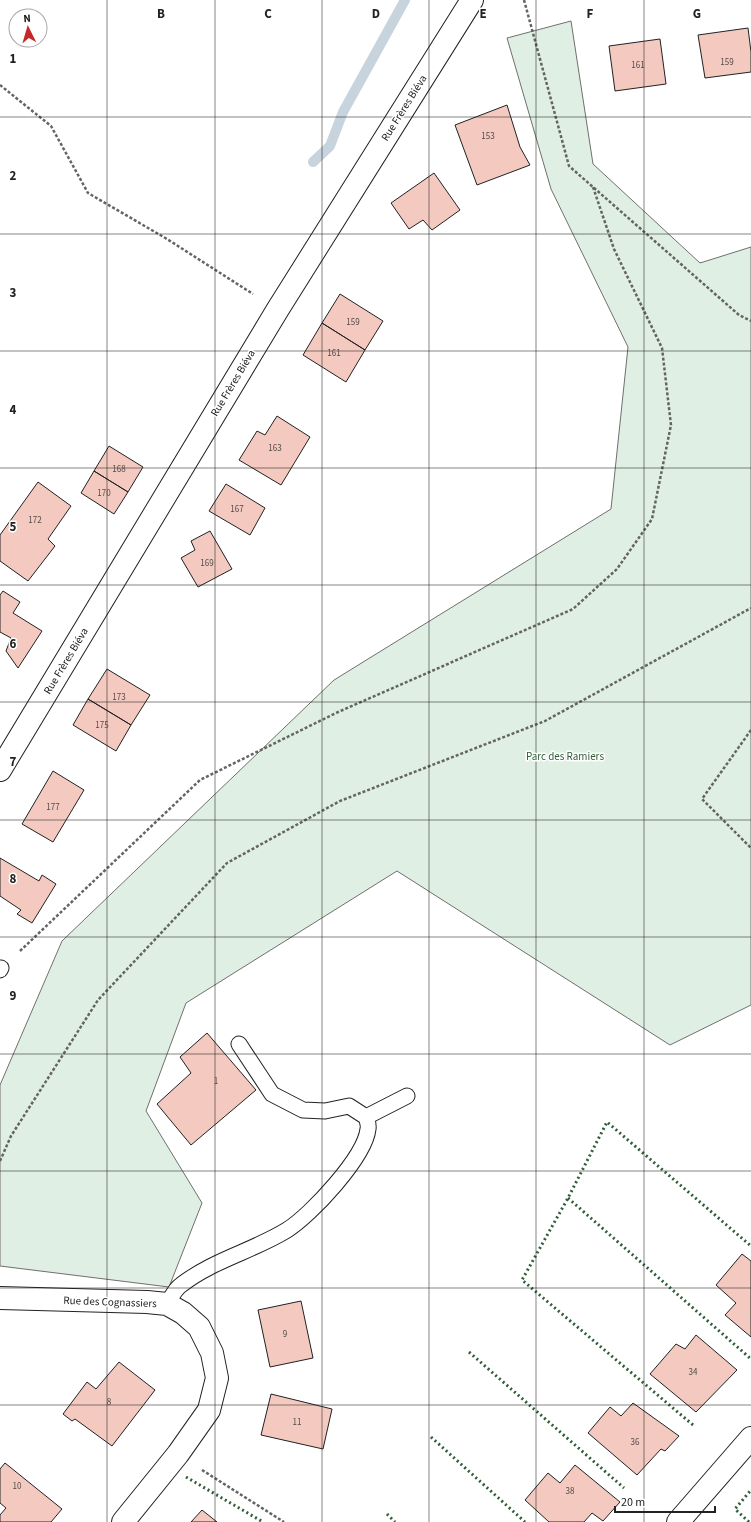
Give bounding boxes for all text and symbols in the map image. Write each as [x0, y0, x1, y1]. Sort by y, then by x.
text: B [157, 5, 165, 23]
text: C [264, 5, 272, 23]
text: D [372, 5, 380, 23]
text: E [479, 5, 487, 23]
text: F [587, 5, 594, 23]
text: G [693, 5, 701, 23]
north arrow [8, 8, 48, 48]
text: N [23, 11, 31, 26]
text: 1 [10, 50, 17, 68]
house number: 159 [720, 56, 734, 69]
house number: 161 [631, 59, 645, 72]
street label: Rue Frères Biéva [378, 72, 430, 144]
house number: 153 [481, 130, 495, 143]
text: 2 [10, 167, 17, 185]
text: 3 [10, 284, 17, 302]
house number: 159 [346, 316, 360, 329]
street label: Rue Frères Biéva [207, 347, 259, 419]
house number: 161 [327, 347, 341, 360]
text: 4 [10, 401, 17, 419]
house number: 163 [268, 442, 282, 455]
house number: 168 [112, 463, 126, 476]
house number: 170 [97, 487, 111, 500]
house number: 167 [230, 503, 244, 516]
house number: 172 [28, 514, 42, 527]
text: 5 [10, 518, 17, 536]
house number: 169 [200, 557, 214, 570]
street label: Rue Frères Biéva [40, 625, 92, 697]
text: 6 [10, 635, 17, 653]
house number: 173 [112, 691, 126, 704]
house number: 175 [95, 719, 109, 732]
park label: Parc des Ramiers [526, 749, 604, 764]
text: 7 [10, 753, 17, 771]
house number: 177 [46, 801, 60, 814]
text: 8 [10, 870, 17, 888]
text: 9 [10, 987, 17, 1005]
house number: 1 [214, 1075, 218, 1088]
street label: Rue des Cognassiers [63, 1293, 157, 1311]
house number: 9 [283, 1328, 288, 1341]
house number: 34 [689, 1366, 698, 1379]
house number: 8 [107, 1396, 112, 1409]
house number: 11 [293, 1416, 301, 1429]
house number: 36 [631, 1436, 640, 1449]
house number: 10 [13, 1480, 22, 1493]
house number: 38 [566, 1485, 575, 1498]
scale bar [615, 1488, 715, 1514]
text: 20 m [621, 1494, 645, 1511]

